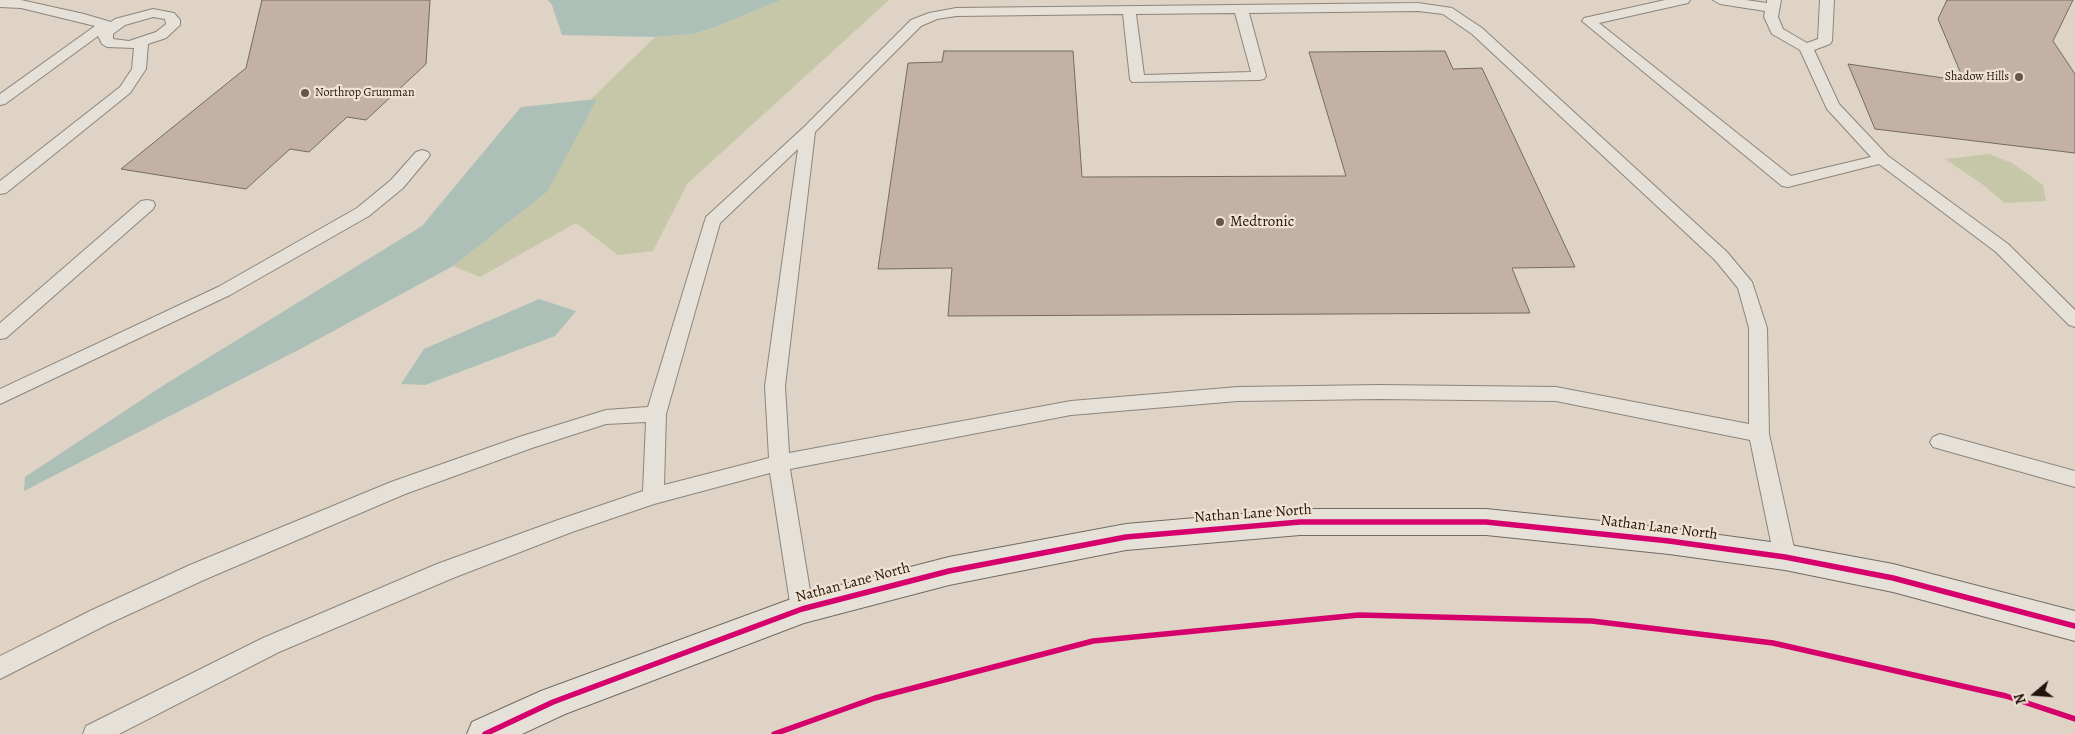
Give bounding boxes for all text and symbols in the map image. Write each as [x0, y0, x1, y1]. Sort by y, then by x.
place label: Shadow Hills [1945, 70, 2009, 84]
marker: Shadow Hills [2013, 71, 2025, 83]
place label: Northrop Grumman [315, 86, 414, 100]
marker: Northrop Grumman [299, 87, 311, 99]
place label: Medtronic [1230, 213, 1294, 231]
marker: Medtronic [1214, 216, 1226, 228]
street label: Nathan Lane North [1194, 501, 1312, 527]
street label: Nathan Lane North [1599, 512, 1719, 544]
street label: Nathan Lane North [794, 559, 912, 607]
north arrow [2010, 669, 2060, 719]
text: N [2010, 691, 2031, 707]

